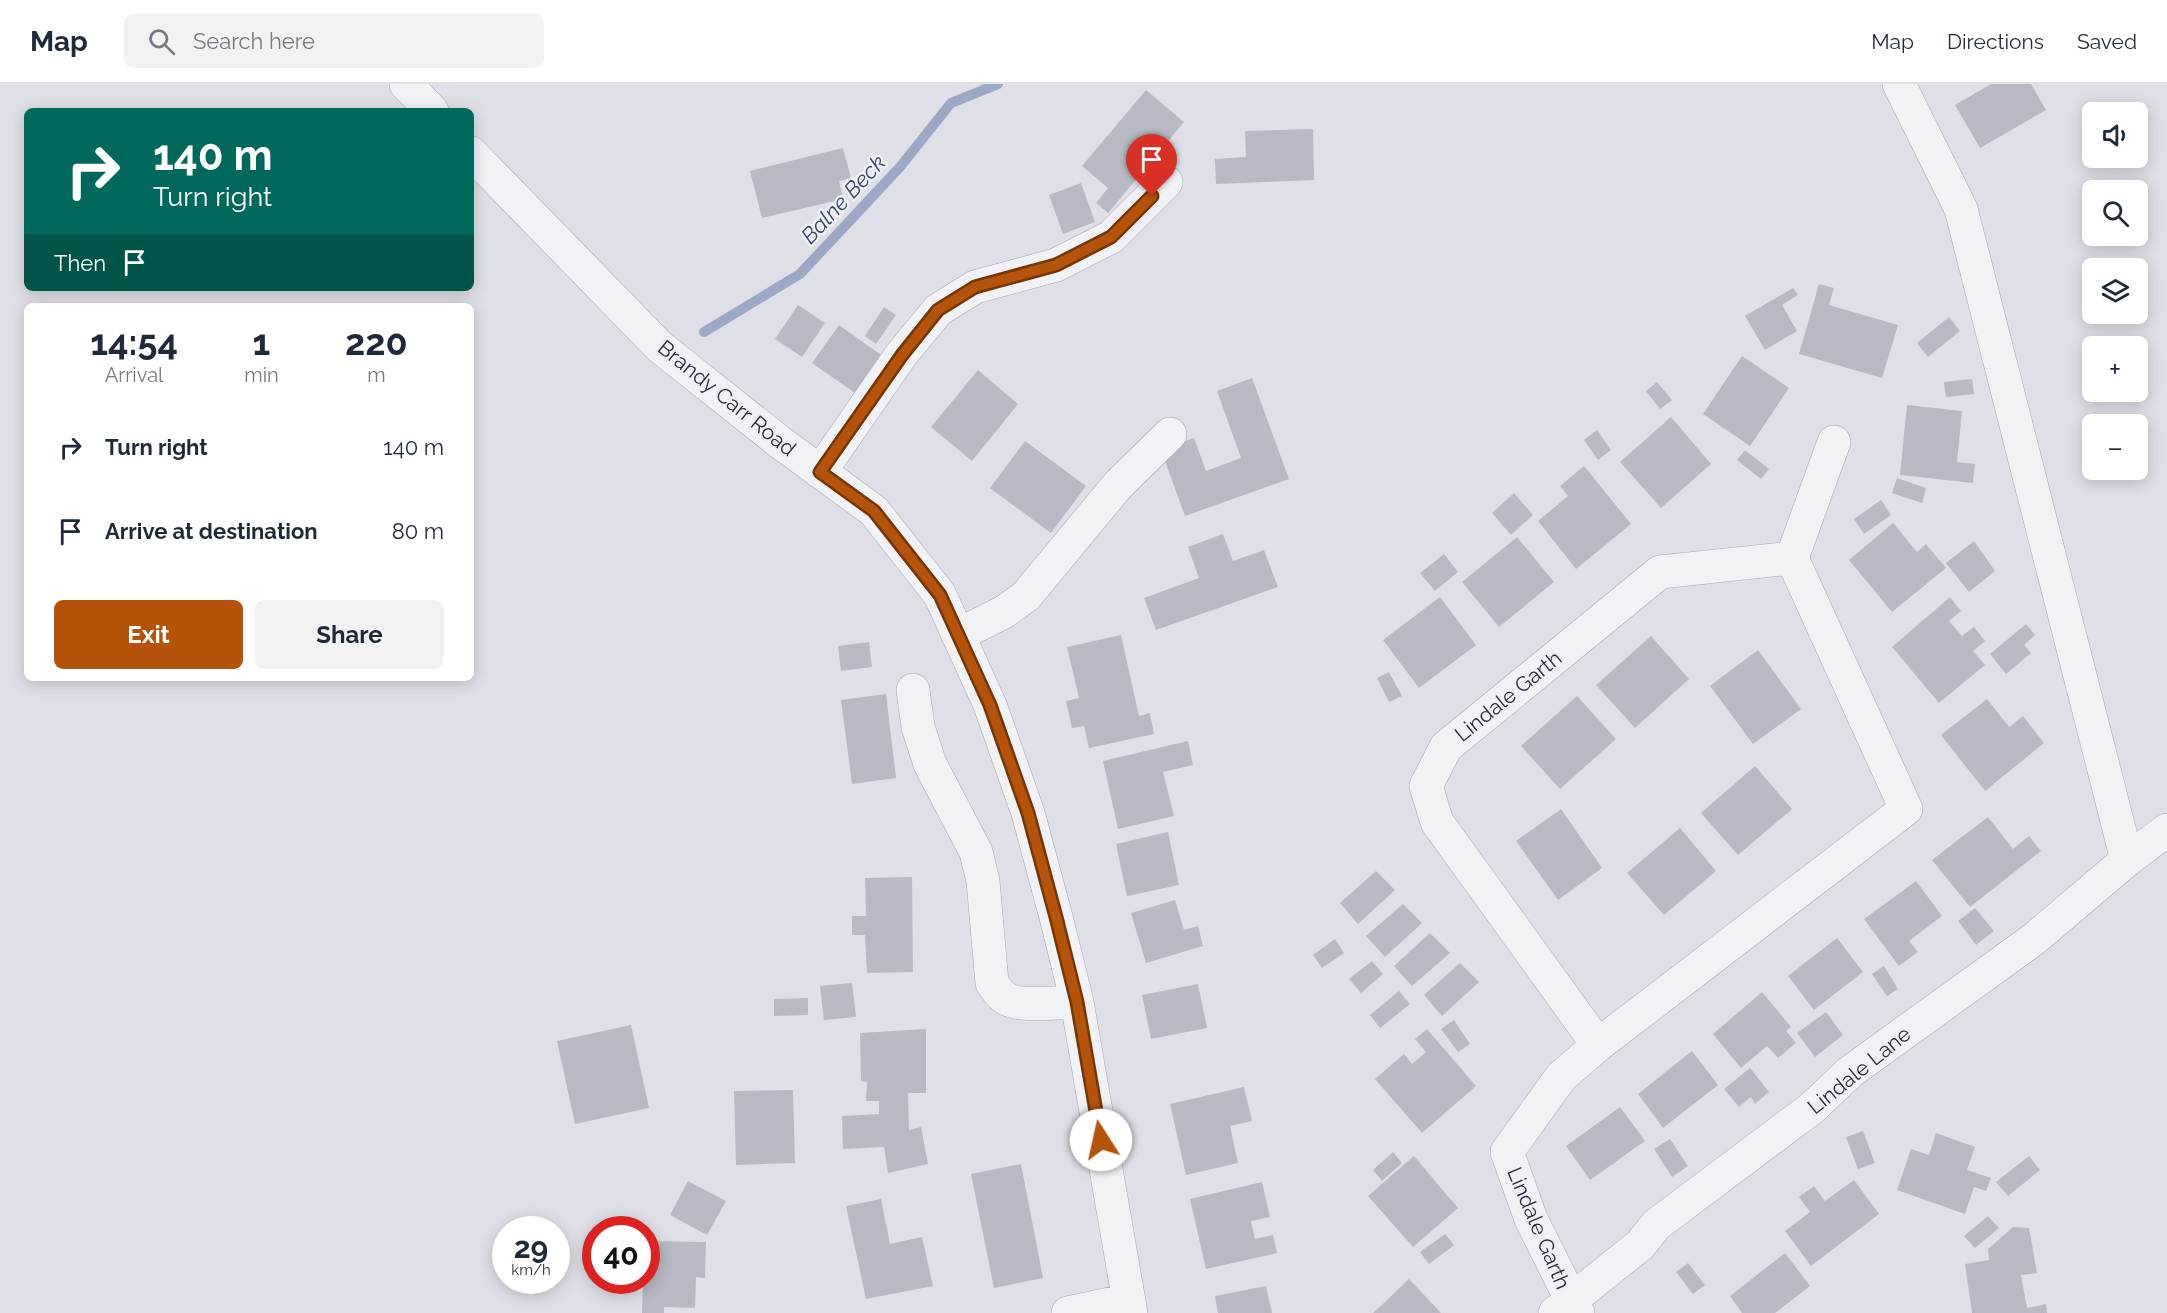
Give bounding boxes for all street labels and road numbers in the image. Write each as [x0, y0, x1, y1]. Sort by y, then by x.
street label: Brandy Carr Road [653, 335, 801, 461]
street label: Lindale Garth [1450, 645, 1566, 747]
street label: Lindale Lane [1802, 1021, 1916, 1119]
street label: Lindale Garth [1502, 1163, 1576, 1293]

